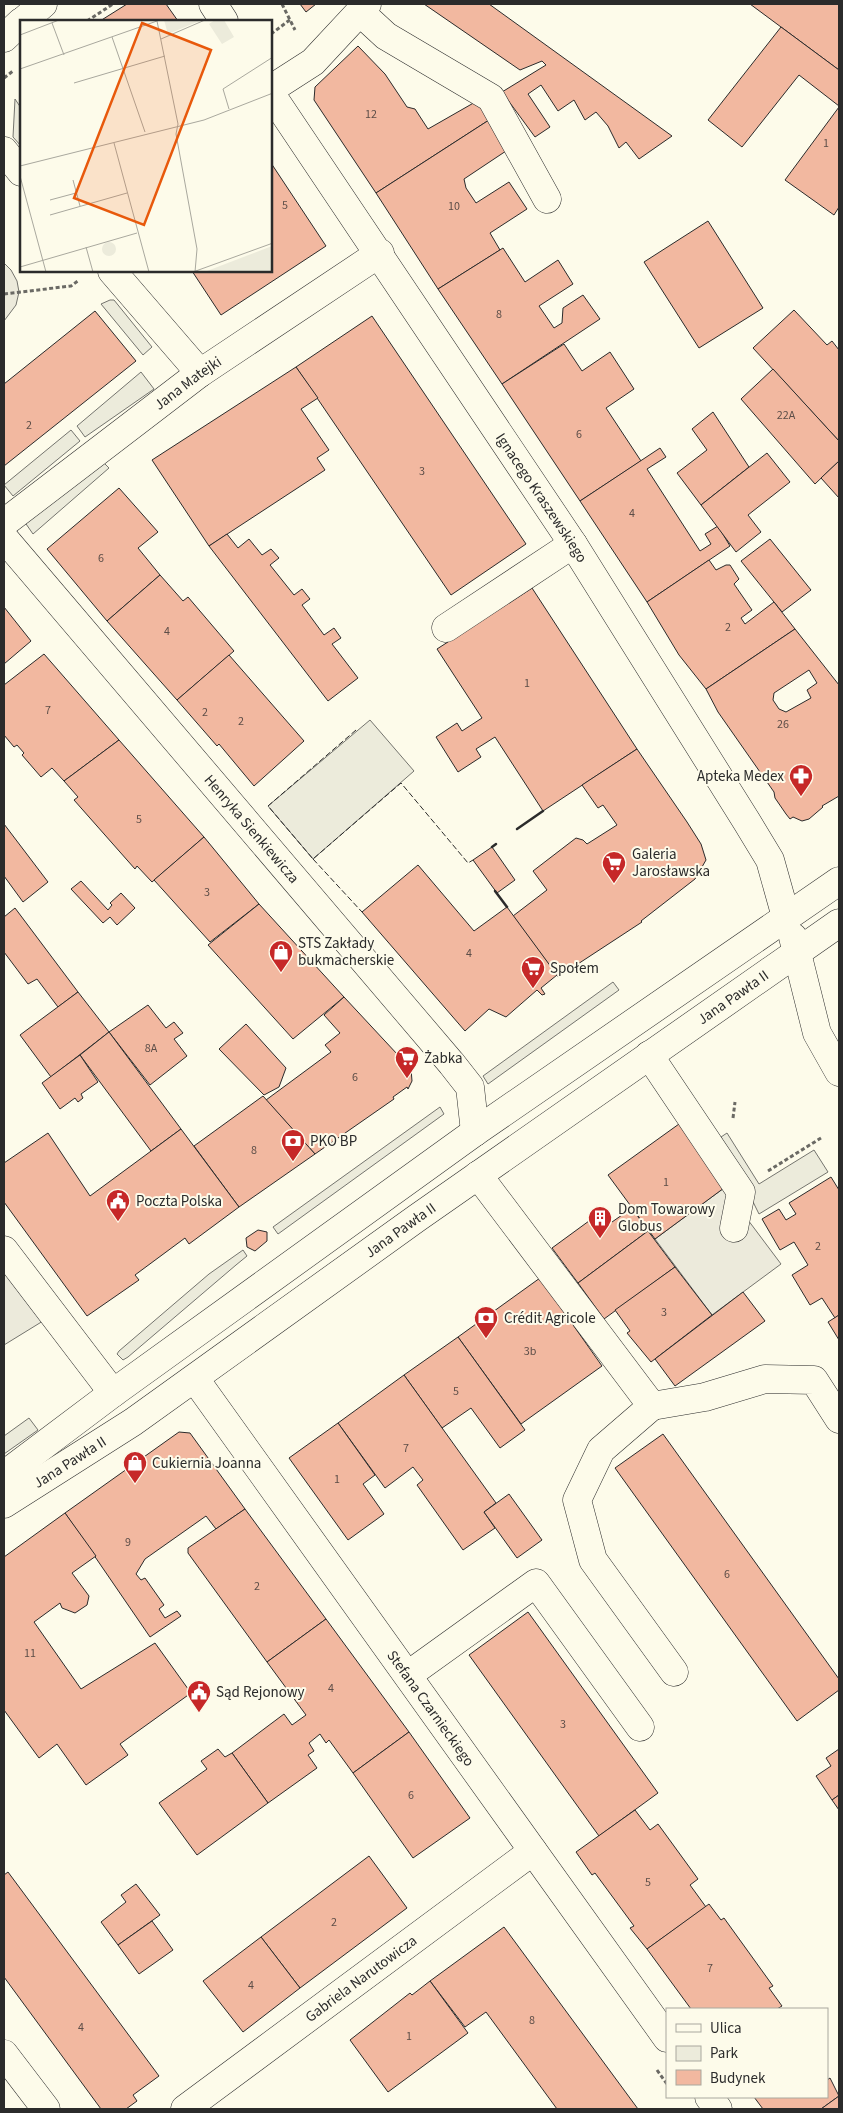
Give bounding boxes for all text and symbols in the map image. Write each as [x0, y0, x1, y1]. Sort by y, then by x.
inset map [20, 20, 272, 272]
house number: 12 [365, 106, 377, 123]
house number: 1 [823, 135, 829, 152]
house number: 5 [282, 197, 288, 214]
house number: 10 [448, 198, 460, 215]
house number: 8 [496, 306, 502, 323]
street label: Jana Matejki [150, 351, 226, 415]
house number: 22A [777, 407, 796, 424]
house number: 2 [26, 417, 32, 434]
house number: 6 [576, 426, 582, 443]
street label: Ignacego Kraszewskiego [491, 429, 592, 567]
house number: 3 [419, 463, 425, 480]
house number: 4 [629, 505, 635, 522]
house number: 6 [98, 550, 104, 567]
house number: 2 [725, 619, 731, 636]
house number: 4 [164, 623, 170, 640]
house number: 1 [524, 675, 530, 692]
house number: 7 [45, 702, 51, 719]
house number: 2 [202, 704, 208, 721]
house number: 2 [238, 713, 244, 730]
house number: 26 [777, 716, 789, 733]
pharmacy icon: Apteka Medex [788, 763, 814, 797]
place label: Apteka Medex [697, 766, 784, 787]
street label: Henryka Sienkiewicza [199, 770, 304, 888]
house number: 5 [136, 811, 142, 828]
place label: Galeria Jarosławska [632, 844, 710, 882]
supermarket icon: Galeria Jarosławska [601, 850, 627, 884]
house number: 3 [204, 884, 210, 901]
place label: STS Zakłady bukmacherskie [298, 933, 394, 971]
shop icon: STS Zakłady bukmacherskie [268, 939, 294, 973]
house number: 4 [466, 945, 472, 962]
supermarket icon: Społem [520, 955, 546, 989]
place label: Społem [550, 958, 599, 979]
street label: Jana Pawła II [693, 965, 773, 1029]
house number: 8A [145, 1040, 158, 1057]
supermarket icon: Żabka [394, 1045, 420, 1079]
place label: Żabka [424, 1048, 463, 1069]
house number: 6 [352, 1069, 358, 1086]
bank icon: PKO BP [280, 1128, 306, 1162]
place label: PKO BP [310, 1131, 357, 1152]
house number: 8 [251, 1142, 257, 1159]
house number: 1 [663, 1174, 669, 1191]
public building icon: Poczta Polska [105, 1188, 131, 1222]
place label: Poczta Polska [136, 1191, 222, 1212]
street label: Jana Pawła II [361, 1197, 440, 1263]
place label: Dom Towarowy Globus [618, 1199, 715, 1237]
building icon: Dom Towarowy Globus [587, 1205, 613, 1239]
house number: 2 [815, 1238, 821, 1255]
house number: 3 [661, 1304, 667, 1321]
bank icon: Crédit Agricole [473, 1305, 499, 1339]
place label: Crédit Agricole [504, 1308, 596, 1329]
house number: 3b [524, 1343, 537, 1360]
house number: 5 [453, 1383, 459, 1400]
street label: Jana Pawła II [29, 1431, 110, 1493]
house number: 7 [403, 1440, 409, 1457]
shop icon: Cukiernia Joanna [122, 1450, 148, 1484]
place label: Cukiernia Joanna [152, 1453, 261, 1474]
house number: 1 [334, 1471, 340, 1488]
house number: 9 [125, 1534, 131, 1551]
house number: 6 [724, 1566, 730, 1583]
house number: 2 [254, 1578, 260, 1595]
house number: 11 [24, 1645, 36, 1662]
street label: Stefana Czarnieckiego [382, 1646, 480, 1770]
public building icon: Sąd Rejonowy [186, 1679, 212, 1713]
house number: 4 [328, 1680, 334, 1697]
place label: Sąd Rejonowy [216, 1682, 305, 1703]
house number: 3 [560, 1716, 566, 1733]
house number: 6 [408, 1787, 414, 1804]
house number: 5 [645, 1874, 651, 1891]
house number: 2 [331, 1914, 337, 1931]
street label: Gabriela Narutowicza [301, 1930, 421, 2027]
house number: 7 [707, 1960, 713, 1977]
house number: 4 [248, 1977, 254, 1994]
legend [666, 2008, 828, 2098]
house number: 8 [529, 2012, 535, 2029]
text: Ulica [710, 2018, 741, 2039]
house number: 4 [78, 2019, 84, 2036]
house number: 1 [406, 2028, 412, 2045]
text: Park [710, 2043, 739, 2064]
text: Budynek [710, 2068, 766, 2089]

